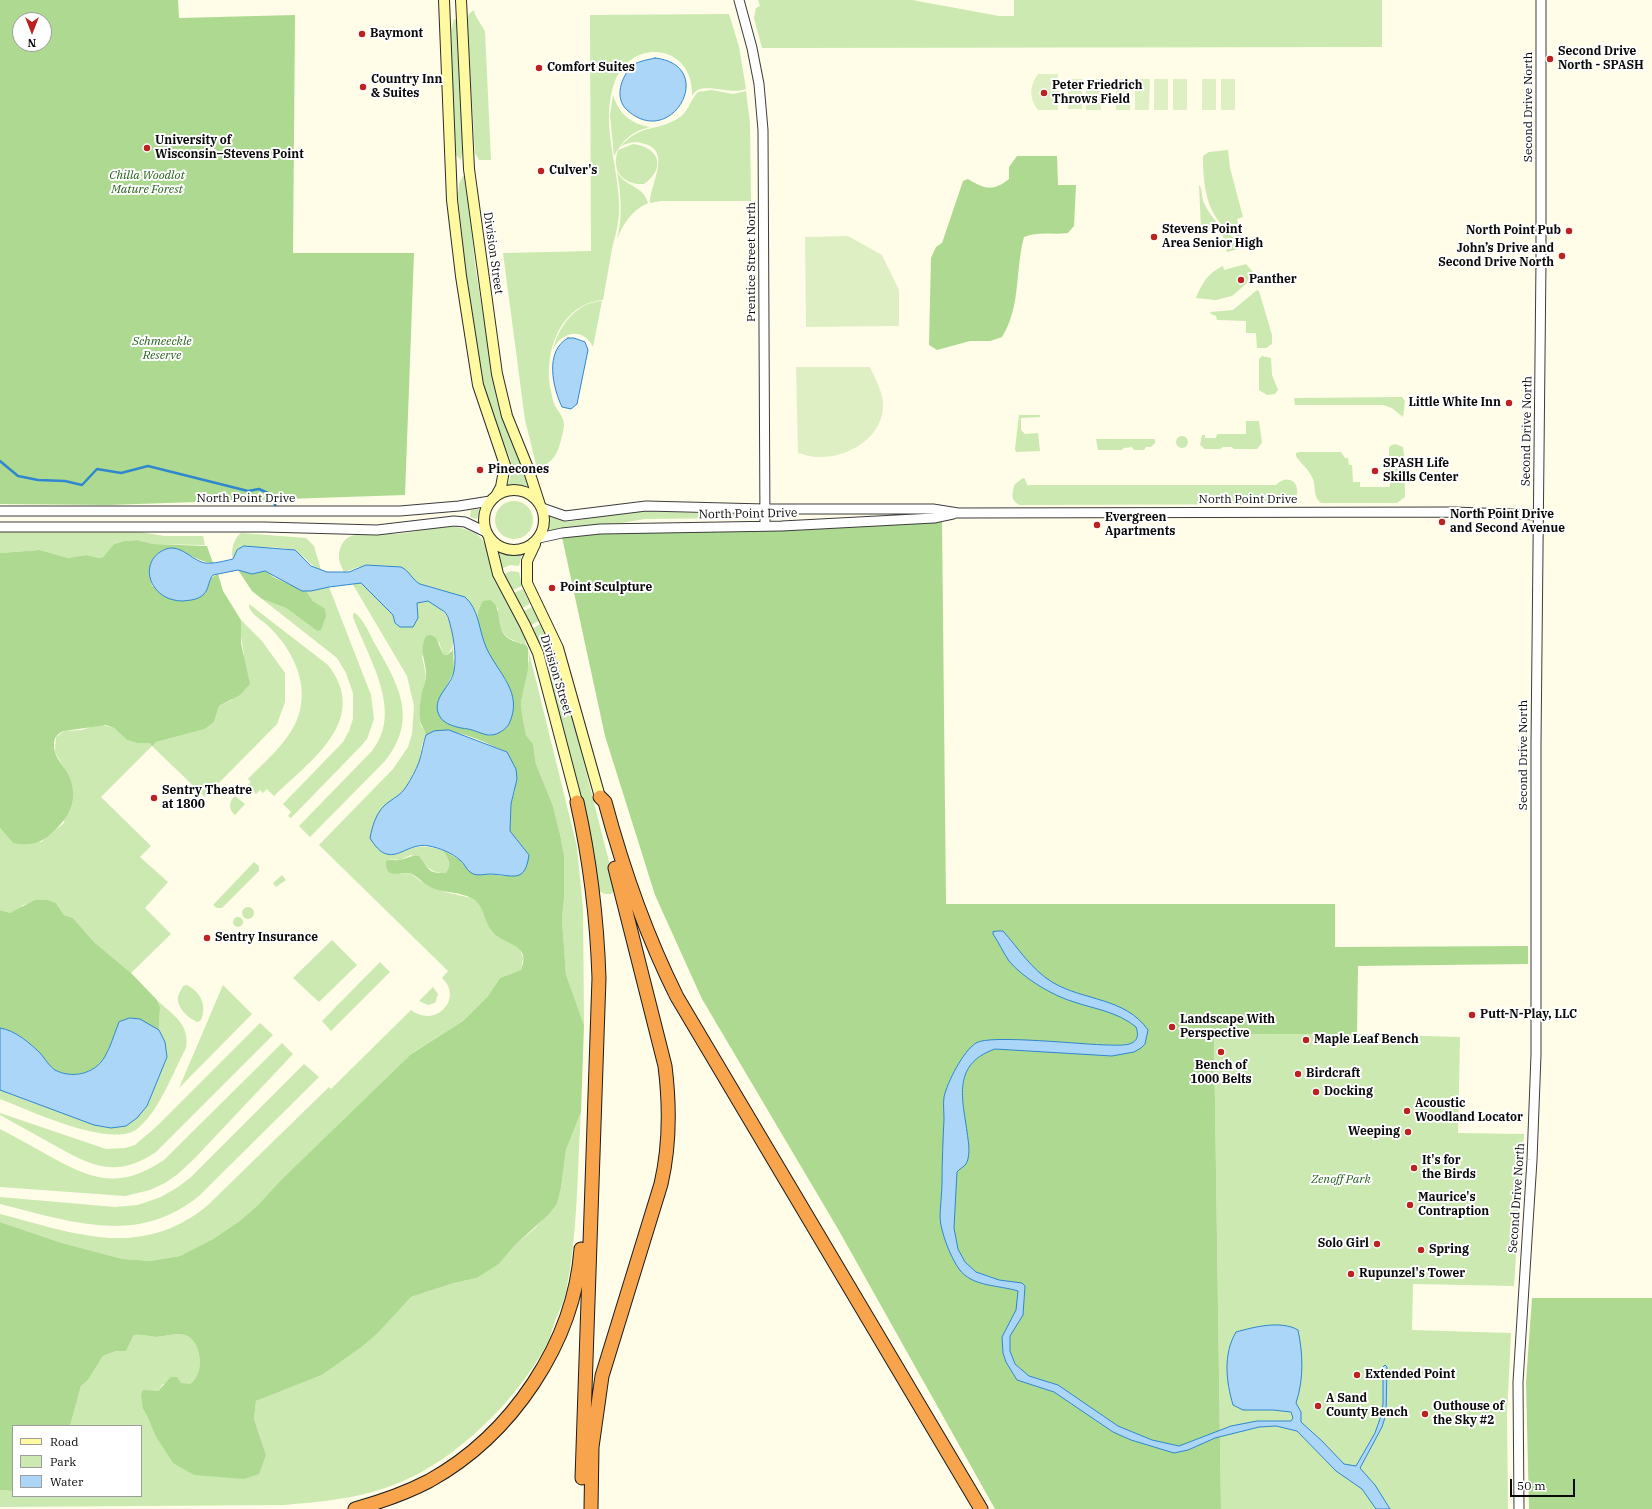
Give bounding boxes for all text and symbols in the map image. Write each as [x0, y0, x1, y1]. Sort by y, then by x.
north arrow [12, 12, 52, 52]
place label: Baymont [370, 27, 423, 41]
marker: Baymont [357, 29, 367, 39]
text: N [28, 36, 36, 50]
place label: Second Drive North - SPASH [1558, 45, 1644, 73]
street label: Second Drive North [1522, 52, 1536, 162]
marker: Second Drive North - SPASH [1545, 54, 1555, 64]
place label: Comfort Suites [547, 61, 635, 75]
marker: Comfort Suites [534, 63, 544, 73]
place label: Country Inn & Suites [371, 73, 442, 101]
place label: Peter Friedrich Throws Field [1052, 79, 1143, 107]
marker: Country Inn & Suites [358, 82, 368, 92]
marker: Peter Friedrich Throws Field [1039, 88, 1049, 98]
place label: University of Wisconsin–Stevens Point [155, 134, 304, 162]
marker: University of Wisconsin–Stevens Point [142, 143, 152, 153]
place label: Culver's [549, 164, 597, 178]
marker: Culver's [536, 166, 546, 176]
park label: Chilla Woodlot Mature Forest [109, 169, 185, 197]
street label: Prentice Street North [745, 202, 759, 322]
street label: Division Street [480, 211, 506, 295]
place label: Stevens Point Area Senior High [1162, 223, 1263, 251]
place label: North Point Pub [1466, 224, 1561, 238]
marker: North Point Pub [1564, 226, 1574, 236]
marker: Stevens Point Area Senior High [1149, 232, 1159, 242]
place label: John’s Drive and Second Drive North [1438, 242, 1554, 270]
marker: John’s Drive and Second Drive North [1557, 251, 1567, 261]
place label: Panther [1249, 273, 1297, 287]
marker: Panther [1236, 275, 1246, 285]
park label: Schmeeckle Reserve [132, 335, 192, 363]
street label: Second Drive North [1519, 376, 1535, 486]
place label: Little White Inn [1408, 396, 1501, 410]
marker: Little White Inn [1504, 398, 1514, 408]
place label: SPASH Life Skills Center [1383, 457, 1459, 485]
place label: Pinecones [488, 463, 549, 477]
marker: Pinecones [475, 465, 485, 475]
marker: SPASH Life Skills Center [1370, 466, 1380, 476]
street label: North Point Drive [197, 492, 295, 506]
street label: North Point Drive [1199, 493, 1297, 507]
street label: North Point Drive [698, 506, 798, 522]
place label: North Point Drive and Second Avenue [1450, 508, 1565, 536]
place label: Evergreen Apartments [1105, 511, 1175, 539]
marker: North Point Drive and Second Avenue [1437, 517, 1447, 527]
marker: Evergreen Apartments [1092, 520, 1102, 530]
place label: Point Sculpture [560, 581, 652, 595]
marker: Point Sculpture [547, 583, 557, 593]
street label: Division Street [537, 633, 575, 717]
street label: Second Drive North [1517, 700, 1531, 810]
place label: Sentry Theatre at 1800 [162, 784, 252, 812]
marker: Sentry Theatre at 1800 [149, 793, 159, 803]
place label: Sentry Insurance [215, 931, 318, 945]
marker: Sentry Insurance [202, 933, 212, 943]
place label: Putt-N-Play, LLC [1480, 1008, 1577, 1022]
marker: Putt-N-Play, LLC [1467, 1010, 1477, 1020]
place label: Landscape With Perspective [1180, 1013, 1275, 1041]
marker: Landscape With Perspective [1167, 1022, 1177, 1032]
place label: Maple Leaf Bench [1314, 1033, 1419, 1047]
marker: Maple Leaf Bench [1301, 1035, 1311, 1045]
marker: Bench of 1000 Belts [1216, 1047, 1226, 1057]
place label: Bench of 1000 Belts [1190, 1059, 1252, 1087]
place label: Birdcraft [1306, 1067, 1360, 1081]
marker: Birdcraft [1293, 1069, 1303, 1079]
place label: Docking [1324, 1085, 1373, 1099]
marker: Docking [1311, 1087, 1321, 1097]
place label: Acoustic Woodland Locator [1415, 1097, 1523, 1125]
marker: Acoustic Woodland Locator [1402, 1106, 1412, 1116]
place label: Weeping [1348, 1125, 1400, 1139]
marker: Weeping [1403, 1127, 1413, 1137]
street label: Second Drive North [1506, 1142, 1528, 1254]
place label: It's for the Birds [1422, 1154, 1476, 1182]
marker: It's for the Birds [1409, 1163, 1419, 1173]
park label: Zenoff Park [1311, 1173, 1371, 1187]
place label: Maurice's Contraption [1418, 1191, 1489, 1219]
marker: Maurice's Contraption [1405, 1200, 1415, 1210]
place label: Solo Girl [1318, 1237, 1369, 1251]
marker: Solo Girl [1372, 1239, 1382, 1249]
place label: Spring [1429, 1243, 1469, 1257]
marker: Spring [1416, 1245, 1426, 1255]
place label: Rupunzel's Tower [1359, 1267, 1465, 1281]
marker: Rupunzel's Tower [1346, 1269, 1356, 1279]
place label: Extended Point [1365, 1368, 1455, 1382]
marker: Extended Point [1352, 1370, 1362, 1380]
place label: A Sand County Bench [1326, 1392, 1408, 1420]
place label: Outhouse of the Sky #2 [1433, 1400, 1504, 1428]
marker: A Sand County Bench [1313, 1401, 1323, 1411]
marker: Outhouse of the Sky #2 [1420, 1409, 1430, 1419]
legend [12, 1425, 142, 1497]
text: Road [50, 1434, 79, 1449]
text: Park [50, 1454, 76, 1469]
scale bar [1512, 1471, 1577, 1497]
text: Water [50, 1474, 83, 1489]
text: 50 m [1517, 1478, 1546, 1493]

